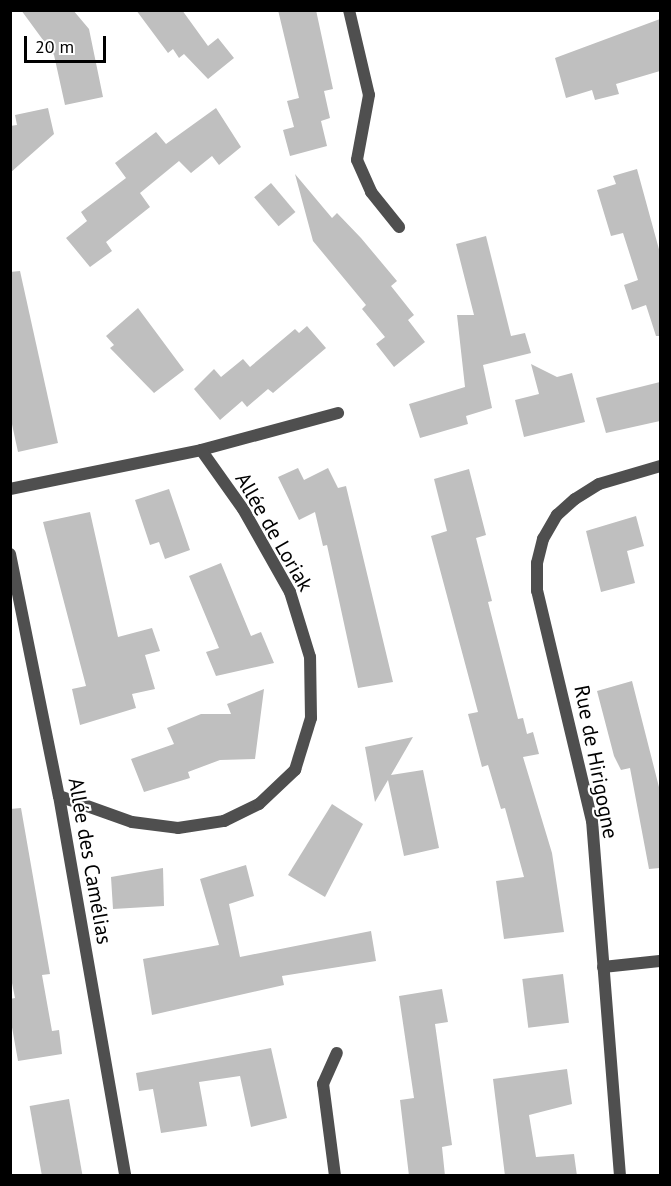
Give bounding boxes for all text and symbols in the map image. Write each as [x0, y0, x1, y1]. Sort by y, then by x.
scale bar [27, 24, 110, 62]
text: 20 m [35, 35, 74, 58]
street label: Allée de Loriak [230, 468, 318, 596]
street label: Rue de Hirigogne [569, 683, 623, 841]
street label: Allée des Camélias [63, 776, 117, 946]

